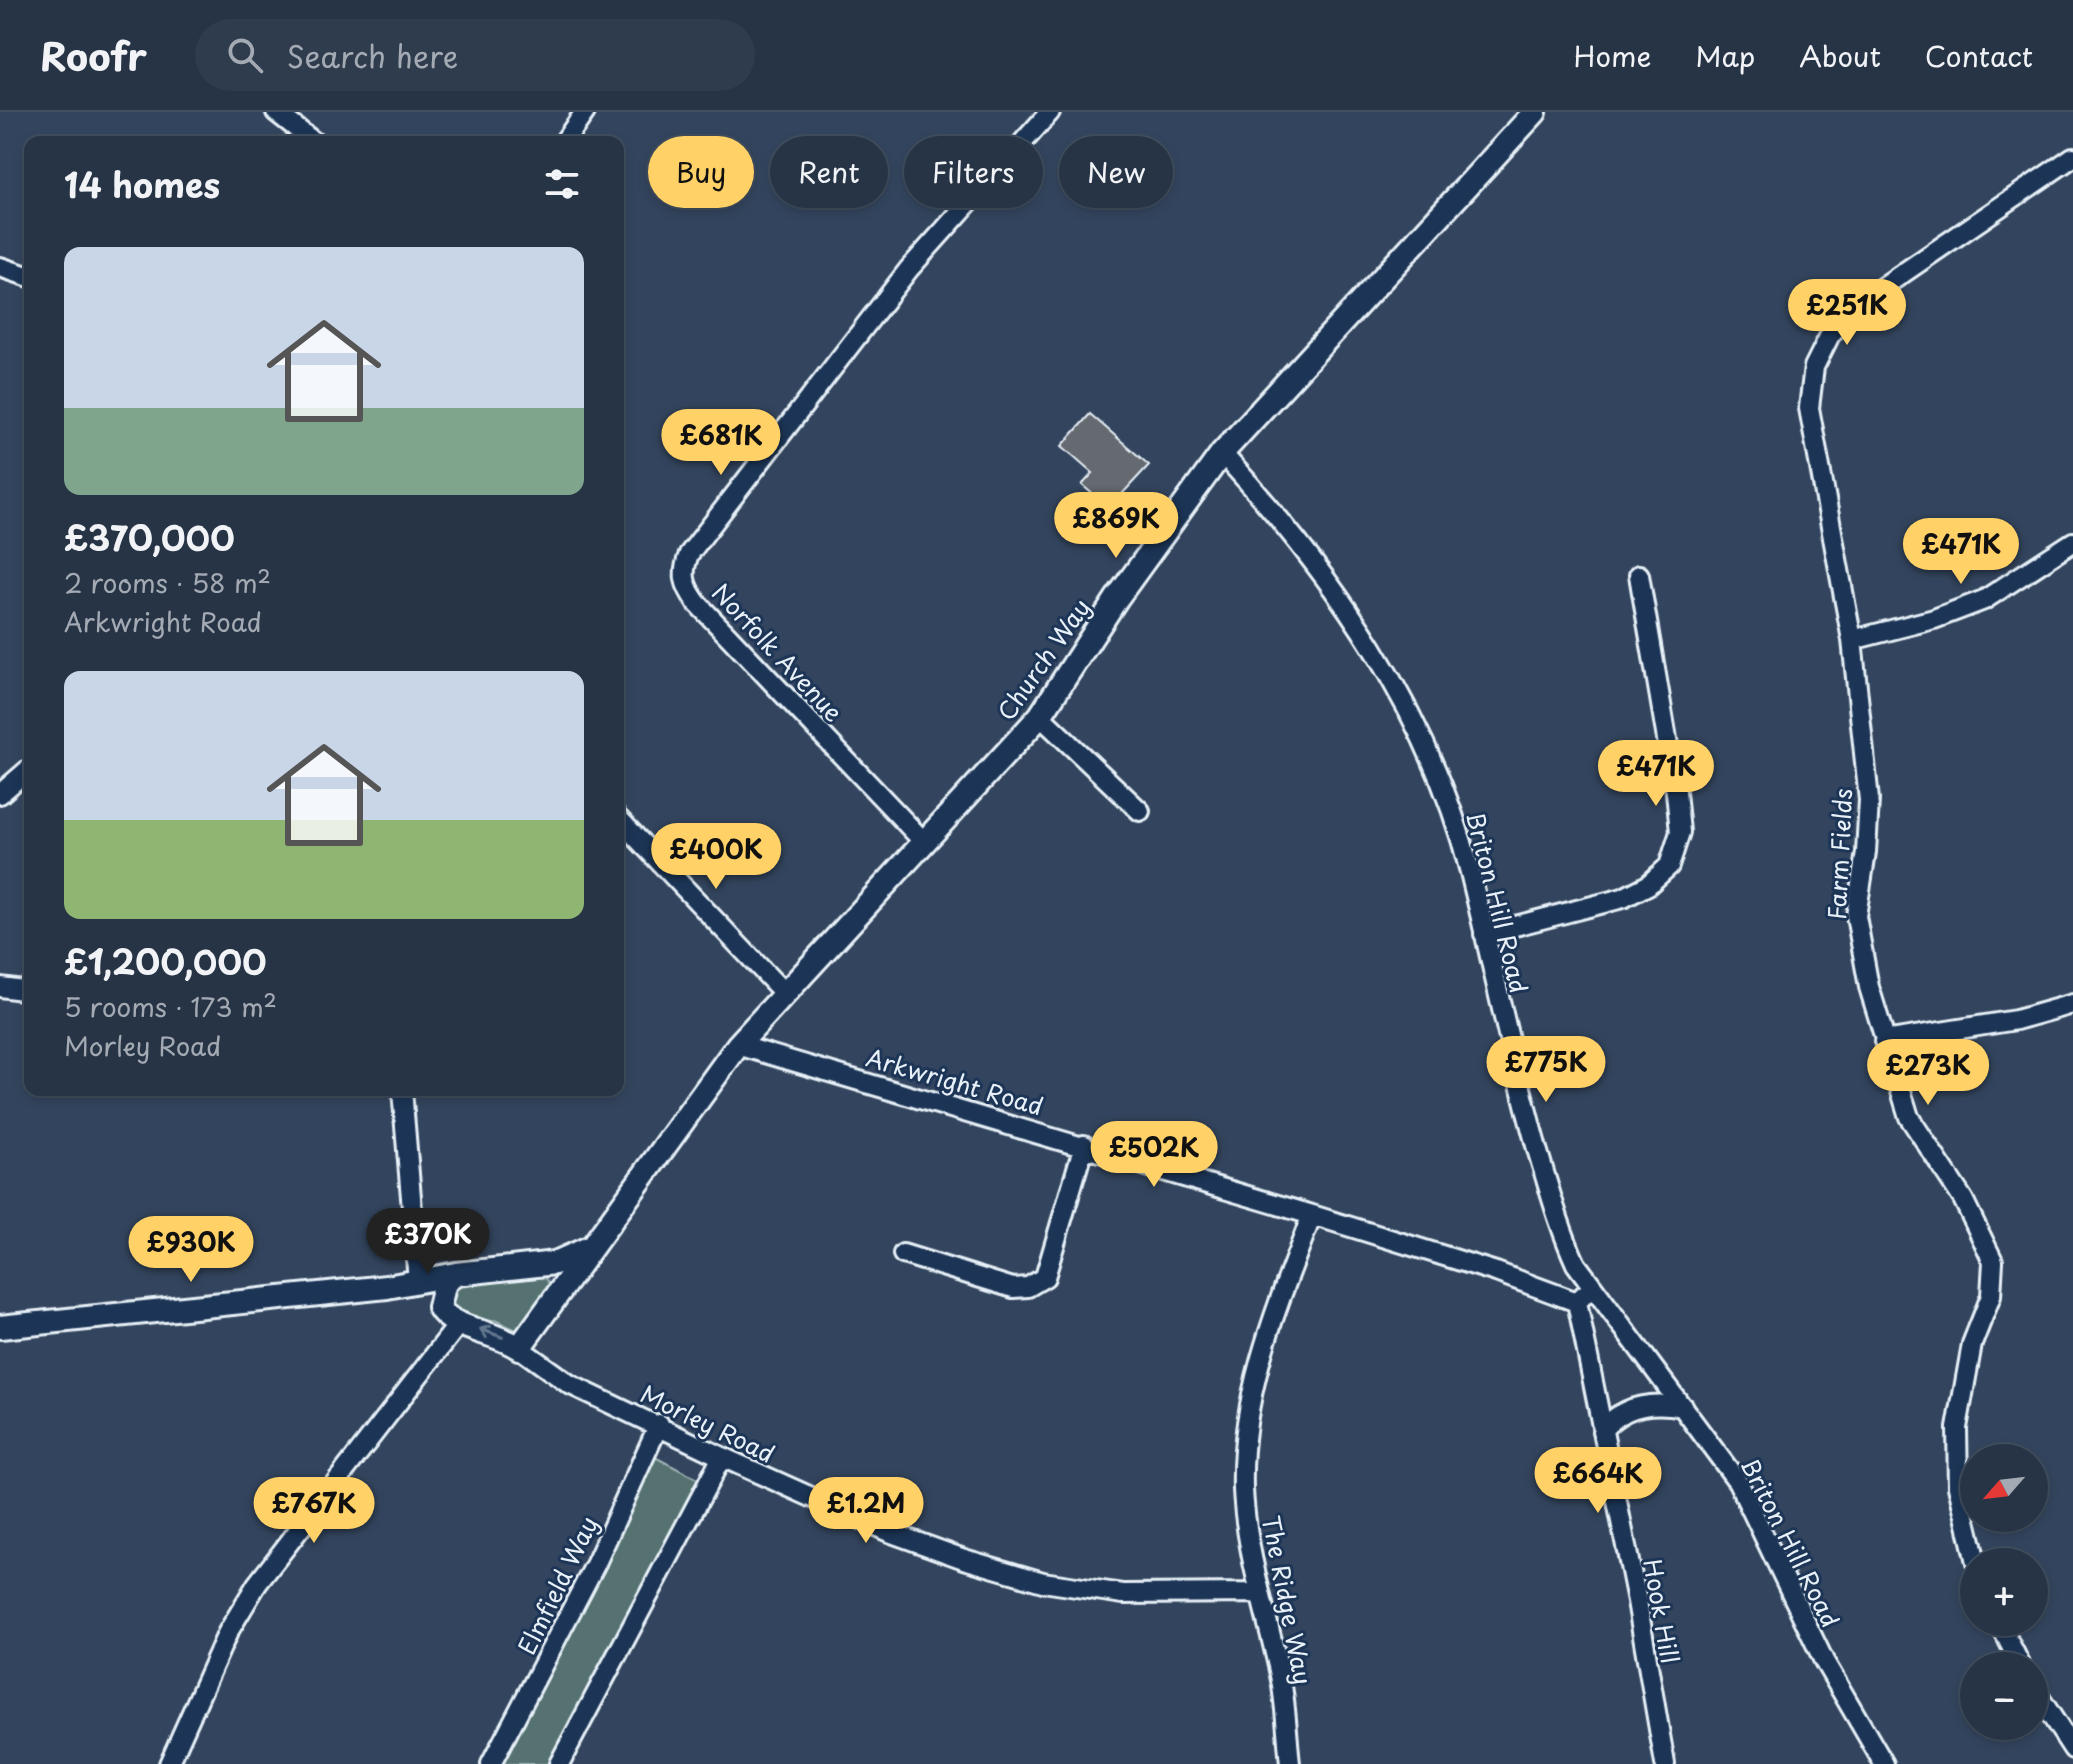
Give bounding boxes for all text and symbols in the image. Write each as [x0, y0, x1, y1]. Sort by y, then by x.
search box [195, 19, 755, 91]
text: Roofr [40, 27, 147, 84]
icon: search [223, 33, 267, 77]
text: Search here [287, 33, 458, 78]
text: Home [1573, 34, 1651, 77]
text: Map [1695, 34, 1755, 77]
text: About [1799, 34, 1881, 77]
text: Contact [1925, 34, 2033, 77]
chip: Buy [648, 136, 754, 208]
chip: Rent [770, 136, 888, 208]
chip: Filters [904, 136, 1043, 208]
chip: New [1059, 136, 1173, 208]
text: 14 homes [64, 158, 220, 210]
icon: filters [540, 162, 584, 206]
pin: £251K [1791, 279, 1903, 347]
text: £251K [1806, 285, 1888, 324]
icon: home [252, 299, 396, 443]
pin: £681K [665, 409, 777, 477]
text: £681K [679, 415, 763, 454]
pin: £869K [1060, 492, 1172, 560]
text: £869K [1072, 498, 1160, 537]
text: £370,000 [64, 511, 235, 563]
pin: £471K [1905, 518, 2017, 586]
text: £471K [1921, 524, 2001, 563]
text: 2 rooms · 58 m² [64, 563, 271, 602]
street label: Norfolk Avenue [704, 575, 852, 729]
street label: Church Way [988, 591, 1098, 727]
text: Arkwright Road [64, 602, 262, 641]
icon: home [252, 723, 396, 867]
pin: £471K [1600, 740, 1712, 808]
text: £471K [1616, 746, 1696, 785]
street label: Farm Fields [1818, 787, 1860, 921]
street label: Briton Hill Road [1458, 807, 1538, 997]
pin: £400K [660, 823, 772, 891]
text: £400K [669, 829, 763, 868]
text: £1,200,000 [64, 935, 267, 987]
text: 5 rooms · 173 m² [64, 987, 277, 1026]
text: Morley Road [64, 1026, 221, 1065]
pin: £775K [1490, 1036, 1602, 1104]
street label: Arkwright Road [862, 1039, 1048, 1123]
pin: £273K [1872, 1039, 1984, 1107]
text: £775K [1504, 1042, 1588, 1081]
text: £273K [1885, 1045, 1971, 1084]
pin: £502K [1098, 1121, 1210, 1189]
text: £502K [1109, 1127, 1199, 1166]
pin: £370K [372, 1208, 484, 1276]
text: £370K [384, 1214, 472, 1253]
pin: £930K [135, 1216, 247, 1284]
text: £930K [147, 1222, 235, 1261]
one-way arrow [479, 1325, 504, 1339]
street label: Morley Road [635, 1375, 781, 1471]
north arrow [1960, 1444, 2048, 1532]
map controls [1960, 1444, 2048, 1740]
pin: £664K [1542, 1447, 1654, 1515]
street label: Briton Hill Road [1733, 1451, 1849, 1633]
text: £664K [1553, 1453, 1643, 1492]
pin: £767K [258, 1477, 370, 1545]
pin: £1.2M [810, 1477, 922, 1545]
text: £767K [272, 1483, 356, 1522]
text: £1.2M [827, 1483, 905, 1522]
street label: Elmfield Way [508, 1510, 606, 1660]
street label: The Ridge Way [1254, 1513, 1322, 1687]
button: + [1960, 1548, 2048, 1636]
street label: Hook Hill [1635, 1556, 1689, 1666]
button: − [1960, 1652, 2048, 1740]

